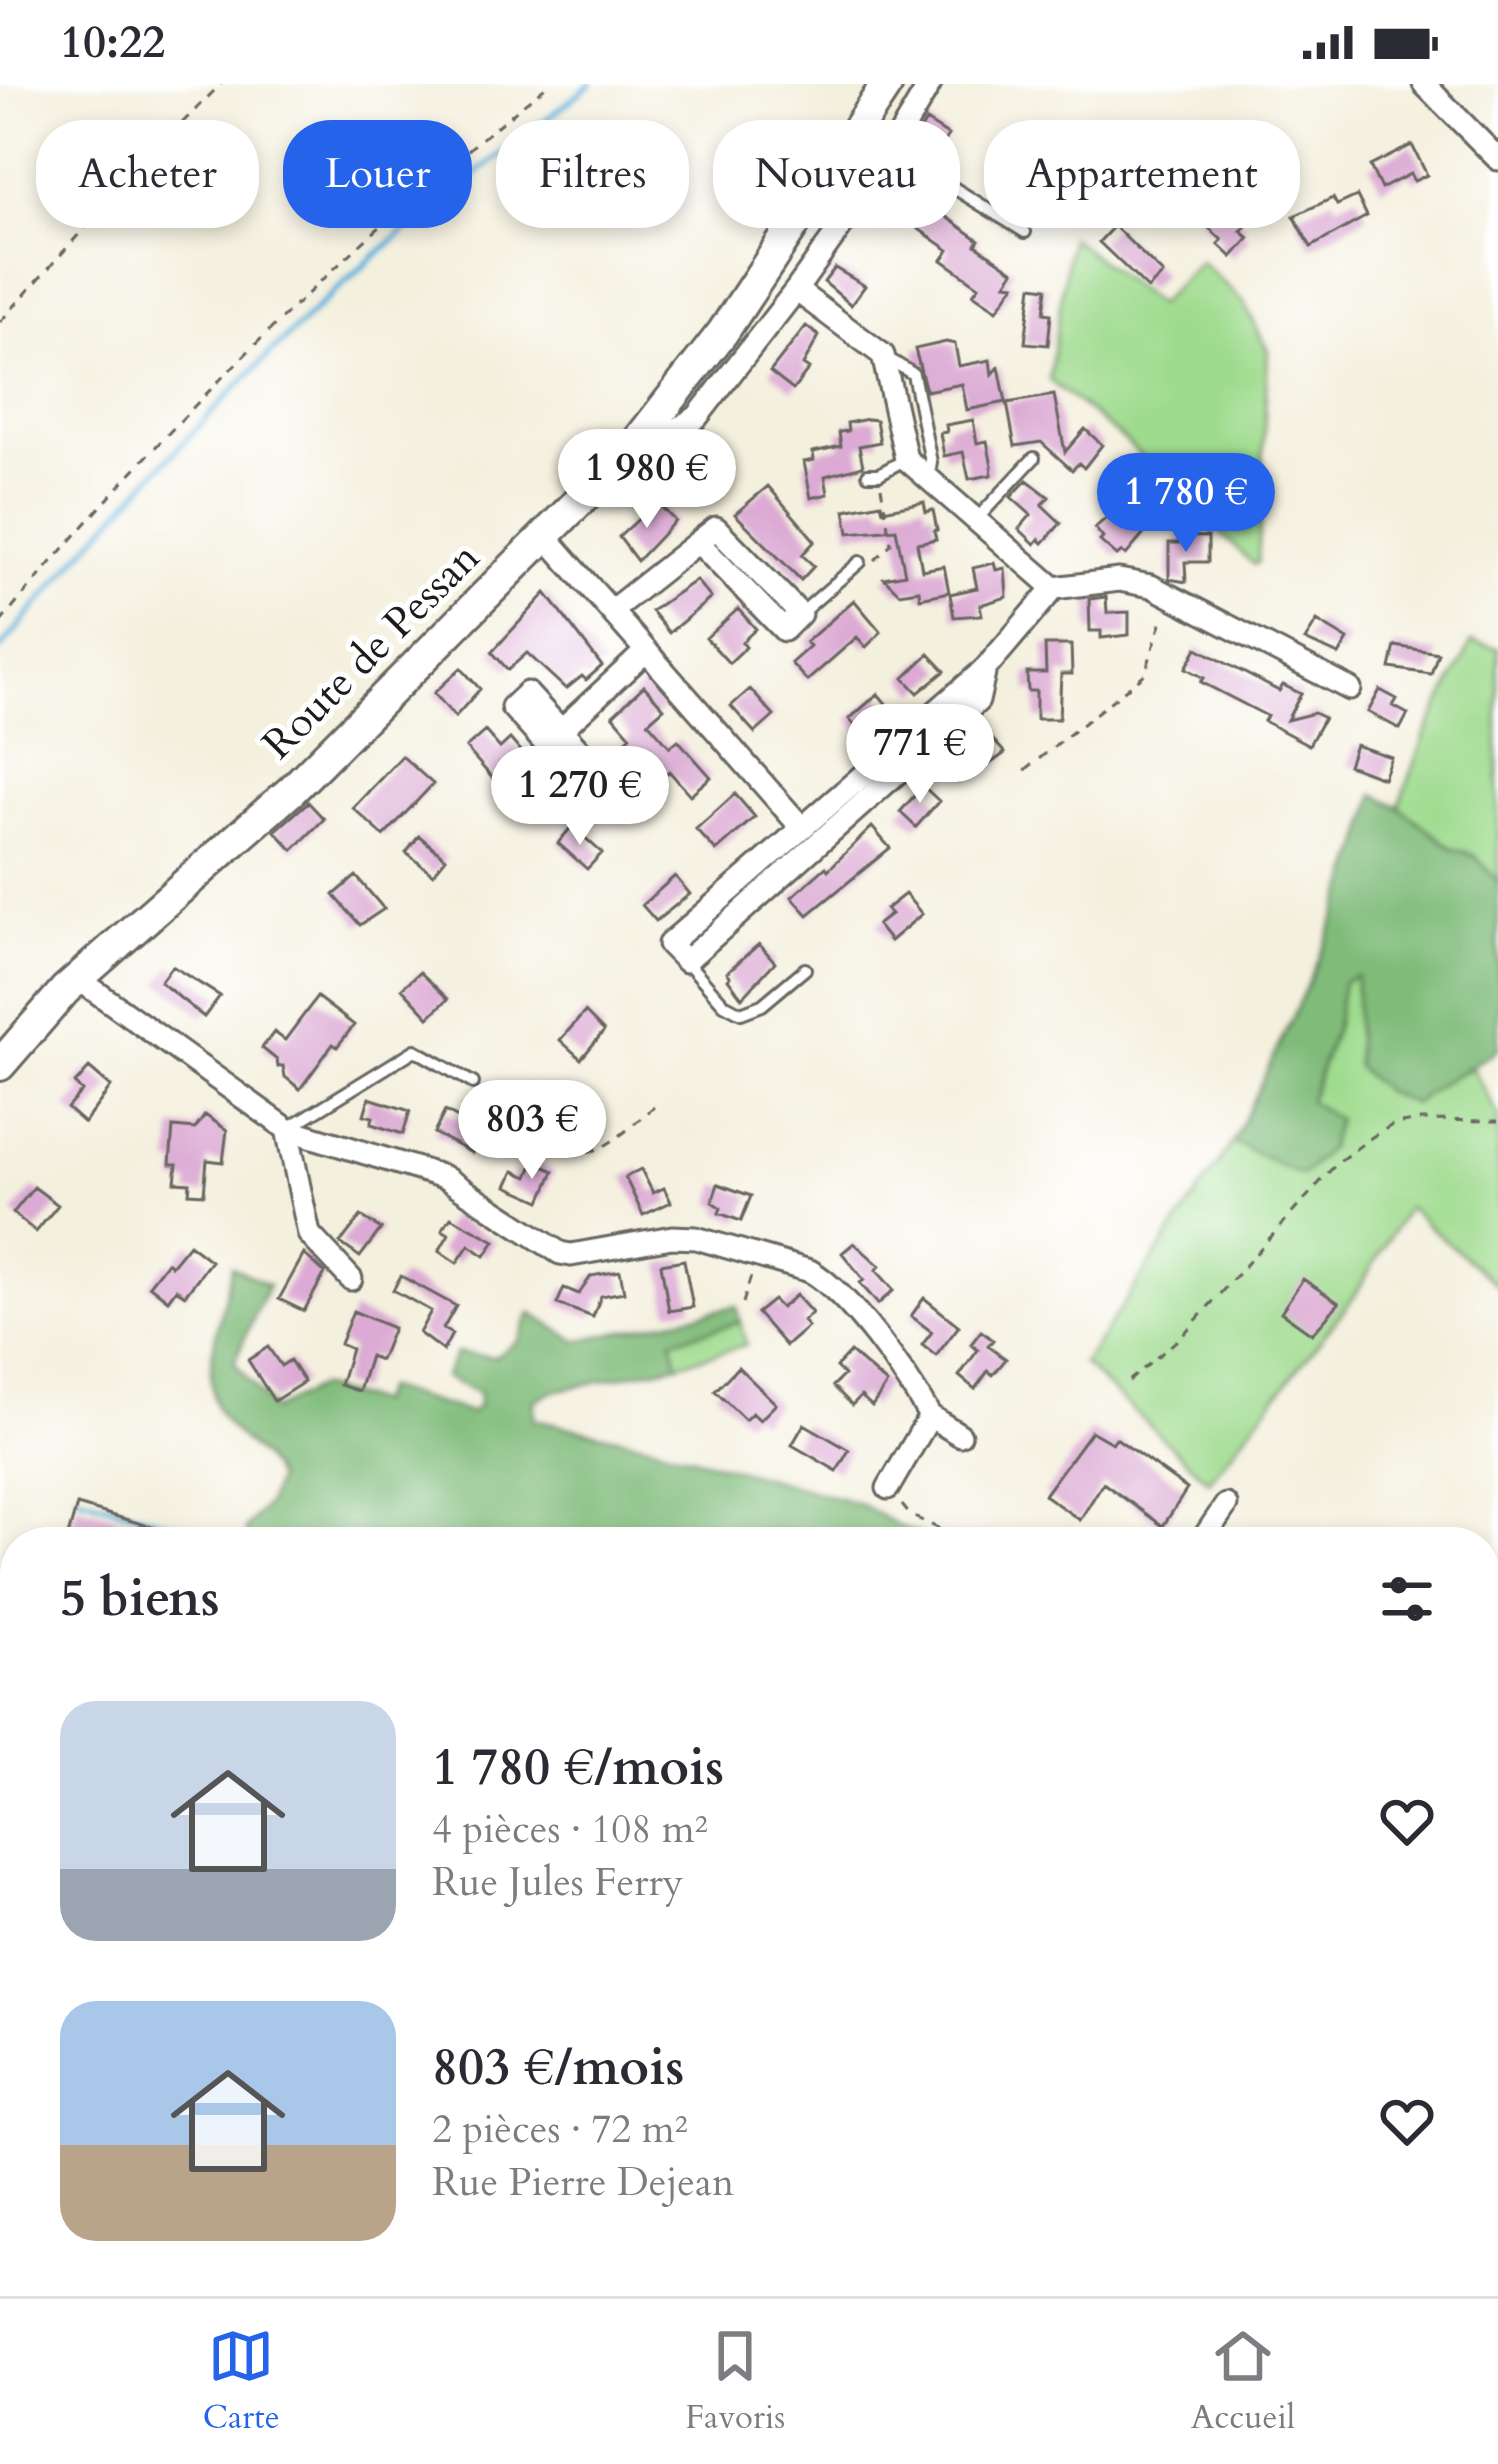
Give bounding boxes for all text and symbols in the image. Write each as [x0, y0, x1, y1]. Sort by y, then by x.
text: 10:22 [60, 12, 165, 73]
chip: Acheter [36, 120, 259, 228]
chip: Louer [283, 120, 472, 228]
chip: Filtres [496, 120, 689, 228]
chip: Nouveau [713, 120, 960, 228]
chip: Appartement [984, 120, 1300, 228]
pin: 1 980 € [536, 429, 758, 531]
text: 1 980 € [585, 441, 709, 494]
pin: 1 780 € [1075, 453, 1297, 555]
text: 1 780 € [1124, 465, 1248, 518]
street label: Route de Pessan [250, 530, 492, 772]
pin: 771 € [836, 704, 1004, 806]
text: 771 € [873, 716, 967, 769]
pin: 1 270 € [469, 746, 691, 848]
text: 1 270 € [518, 758, 642, 811]
pin: 803 € [448, 1080, 616, 1182]
text: 803 € [485, 1092, 579, 1145]
text: 5 biens [60, 1564, 220, 1634]
icon: filters [1374, 1566, 1440, 1632]
text: 1 780 €/mois [432, 1733, 724, 1803]
icon: home [156, 1749, 300, 1893]
icon: heart [1374, 1788, 1440, 1854]
text: 4 pièces · 108 m² [432, 1803, 708, 1856]
text: Rue Jules Ferry [432, 1856, 683, 1909]
text: 803 €/mois [432, 2033, 684, 2103]
icon: home [156, 2049, 300, 2193]
icon: heart [1374, 2088, 1440, 2154]
text: 2 pièces · 72 m² [432, 2103, 688, 2156]
text: Rue Pierre Dejean [432, 2156, 734, 2209]
tab: Carte [203, 2323, 280, 2440]
tab: Favoris [685, 2323, 785, 2440]
tab: Accueil [1191, 2323, 1295, 2440]

